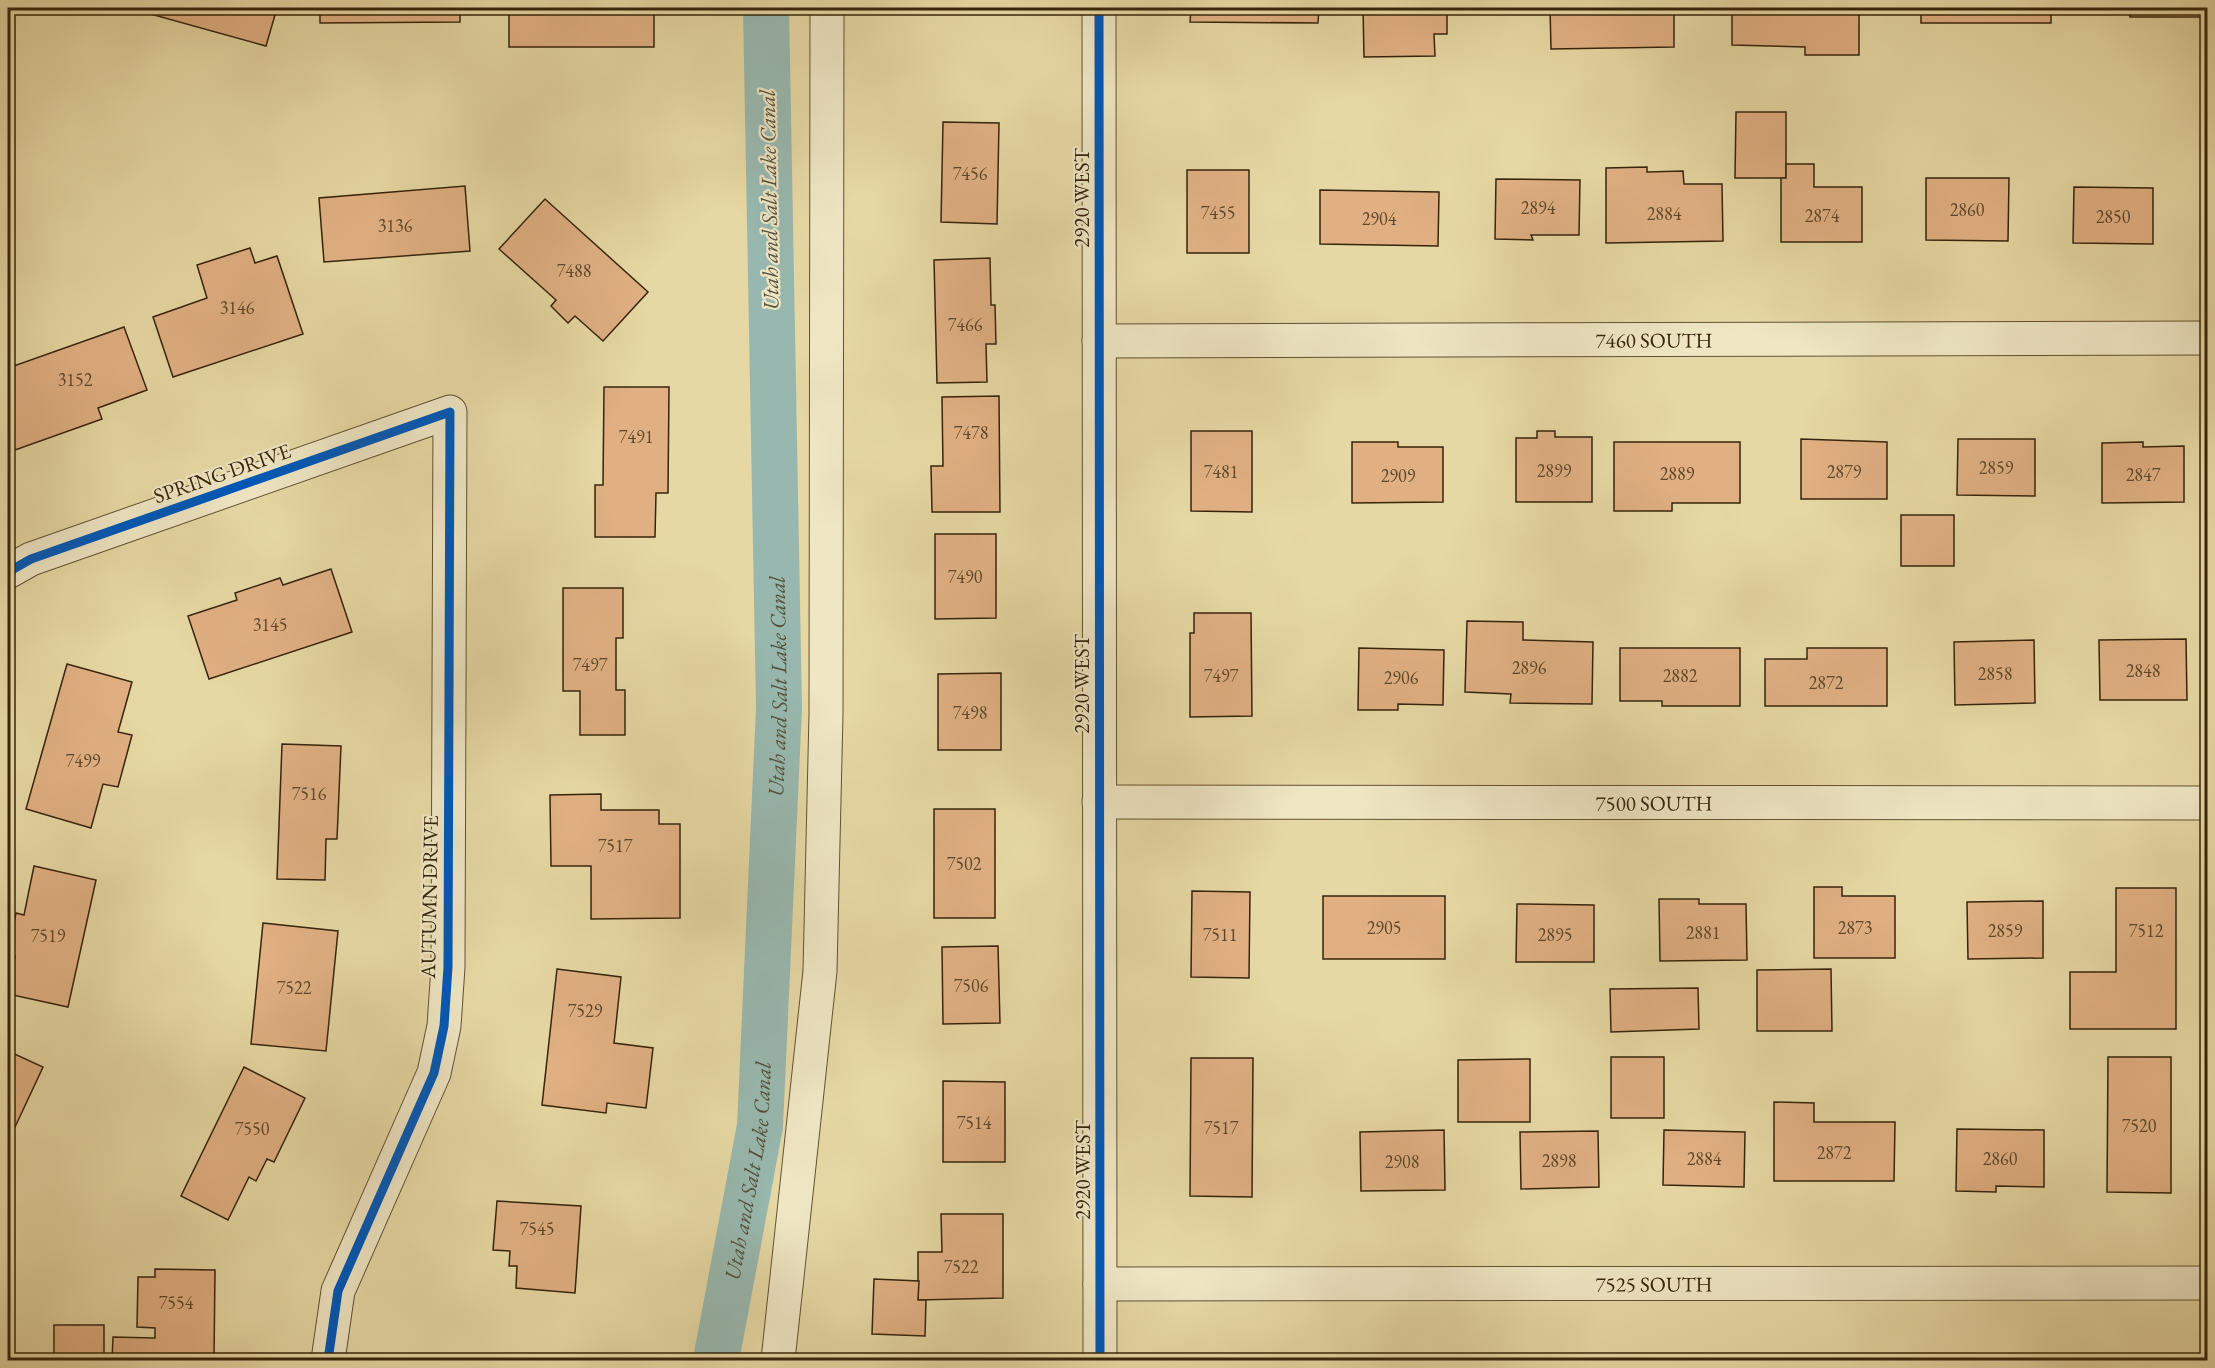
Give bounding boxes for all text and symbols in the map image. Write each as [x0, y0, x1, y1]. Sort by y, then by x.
water label: Utah and Salt Lake Canal [753, 89, 785, 310]
street label: 2920 WEST [1068, 147, 1095, 248]
house number: 7456 [953, 162, 988, 185]
house number: 2894 [1521, 196, 1556, 219]
house number: 2860 [1950, 198, 1985, 221]
house number: 7455 [1201, 201, 1235, 224]
house number: 2884 [1647, 202, 1682, 225]
house number: 2874 [1805, 204, 1840, 227]
house number: 2850 [2096, 205, 2131, 228]
house number: 2904 [1362, 207, 1397, 230]
house number: 3136 [378, 214, 413, 237]
house number: 7488 [557, 259, 591, 282]
house number: 3146 [220, 296, 255, 319]
house number: 7466 [948, 313, 983, 336]
street label: 7460 SOUTH [1595, 326, 1713, 353]
house number: 3152 [58, 368, 93, 391]
house number: 7478 [954, 421, 988, 444]
house number: 7491 [619, 425, 653, 448]
street label: SPRING DRIVE [150, 437, 294, 509]
house number: 2859 [1979, 456, 2014, 479]
house number: 2899 [1537, 459, 1572, 482]
house number: 7481 [1204, 460, 1238, 483]
house number: 2879 [1827, 460, 1862, 483]
house number: 2889 [1660, 462, 1695, 485]
house number: 2847 [2126, 463, 2161, 486]
house number: 2909 [1381, 464, 1416, 487]
house number: 7490 [948, 565, 983, 588]
water label: Utah and Salt Lake Canal [760, 575, 794, 797]
house number: 3145 [253, 613, 287, 636]
street label: 2920 WEST [1068, 633, 1095, 734]
house number: 7497 [573, 653, 608, 676]
house number: 2896 [1512, 656, 1547, 679]
house number: 2848 [2126, 659, 2160, 682]
house number: 2858 [1978, 662, 2012, 685]
house number: 7497 [1204, 664, 1239, 687]
house number: 2882 [1663, 664, 1698, 687]
house number: 2906 [1384, 666, 1419, 689]
house number: 2872 [1809, 671, 1844, 694]
house number: 7498 [953, 701, 987, 724]
house number: 7499 [66, 749, 101, 772]
house number: 7516 [292, 782, 327, 805]
street label: 7500 SOUTH [1596, 789, 1712, 816]
street label: AUTUMN DRIVE [414, 815, 444, 980]
house number: 7517 [598, 834, 633, 857]
house number: 7502 [947, 852, 982, 875]
house number: 2905 [1367, 916, 1401, 939]
house number: 2873 [1838, 916, 1872, 939]
house number: 2859 [1988, 919, 2023, 942]
house number: 7512 [2129, 919, 2164, 942]
house number: 2881 [1686, 921, 1720, 944]
house number: 7511 [1203, 923, 1237, 946]
house number: 2895 [1538, 923, 1572, 946]
house number: 7519 [31, 924, 66, 947]
house number: 7506 [954, 974, 989, 997]
house number: 7522 [277, 976, 312, 999]
house number: 7529 [568, 999, 603, 1022]
water label: Utah and Salt Lake Canal [717, 1061, 777, 1282]
house number: 7514 [957, 1111, 992, 1134]
house number: 7520 [2122, 1114, 2157, 1137]
house number: 7517 [1204, 1116, 1239, 1139]
house number: 7550 [235, 1117, 270, 1140]
street label: 2920 WEST [1069, 1119, 1096, 1220]
house number: 2872 [1817, 1141, 1852, 1164]
house number: 2884 [1687, 1147, 1722, 1170]
house number: 2860 [1983, 1147, 2018, 1170]
house number: 2898 [1542, 1149, 1576, 1172]
house number: 2908 [1385, 1150, 1419, 1173]
house number: 7545 [520, 1217, 554, 1240]
house number: 7522 [944, 1255, 979, 1278]
street label: 7525 SOUTH [1596, 1270, 1712, 1297]
house number: 7554 [159, 1291, 194, 1314]

